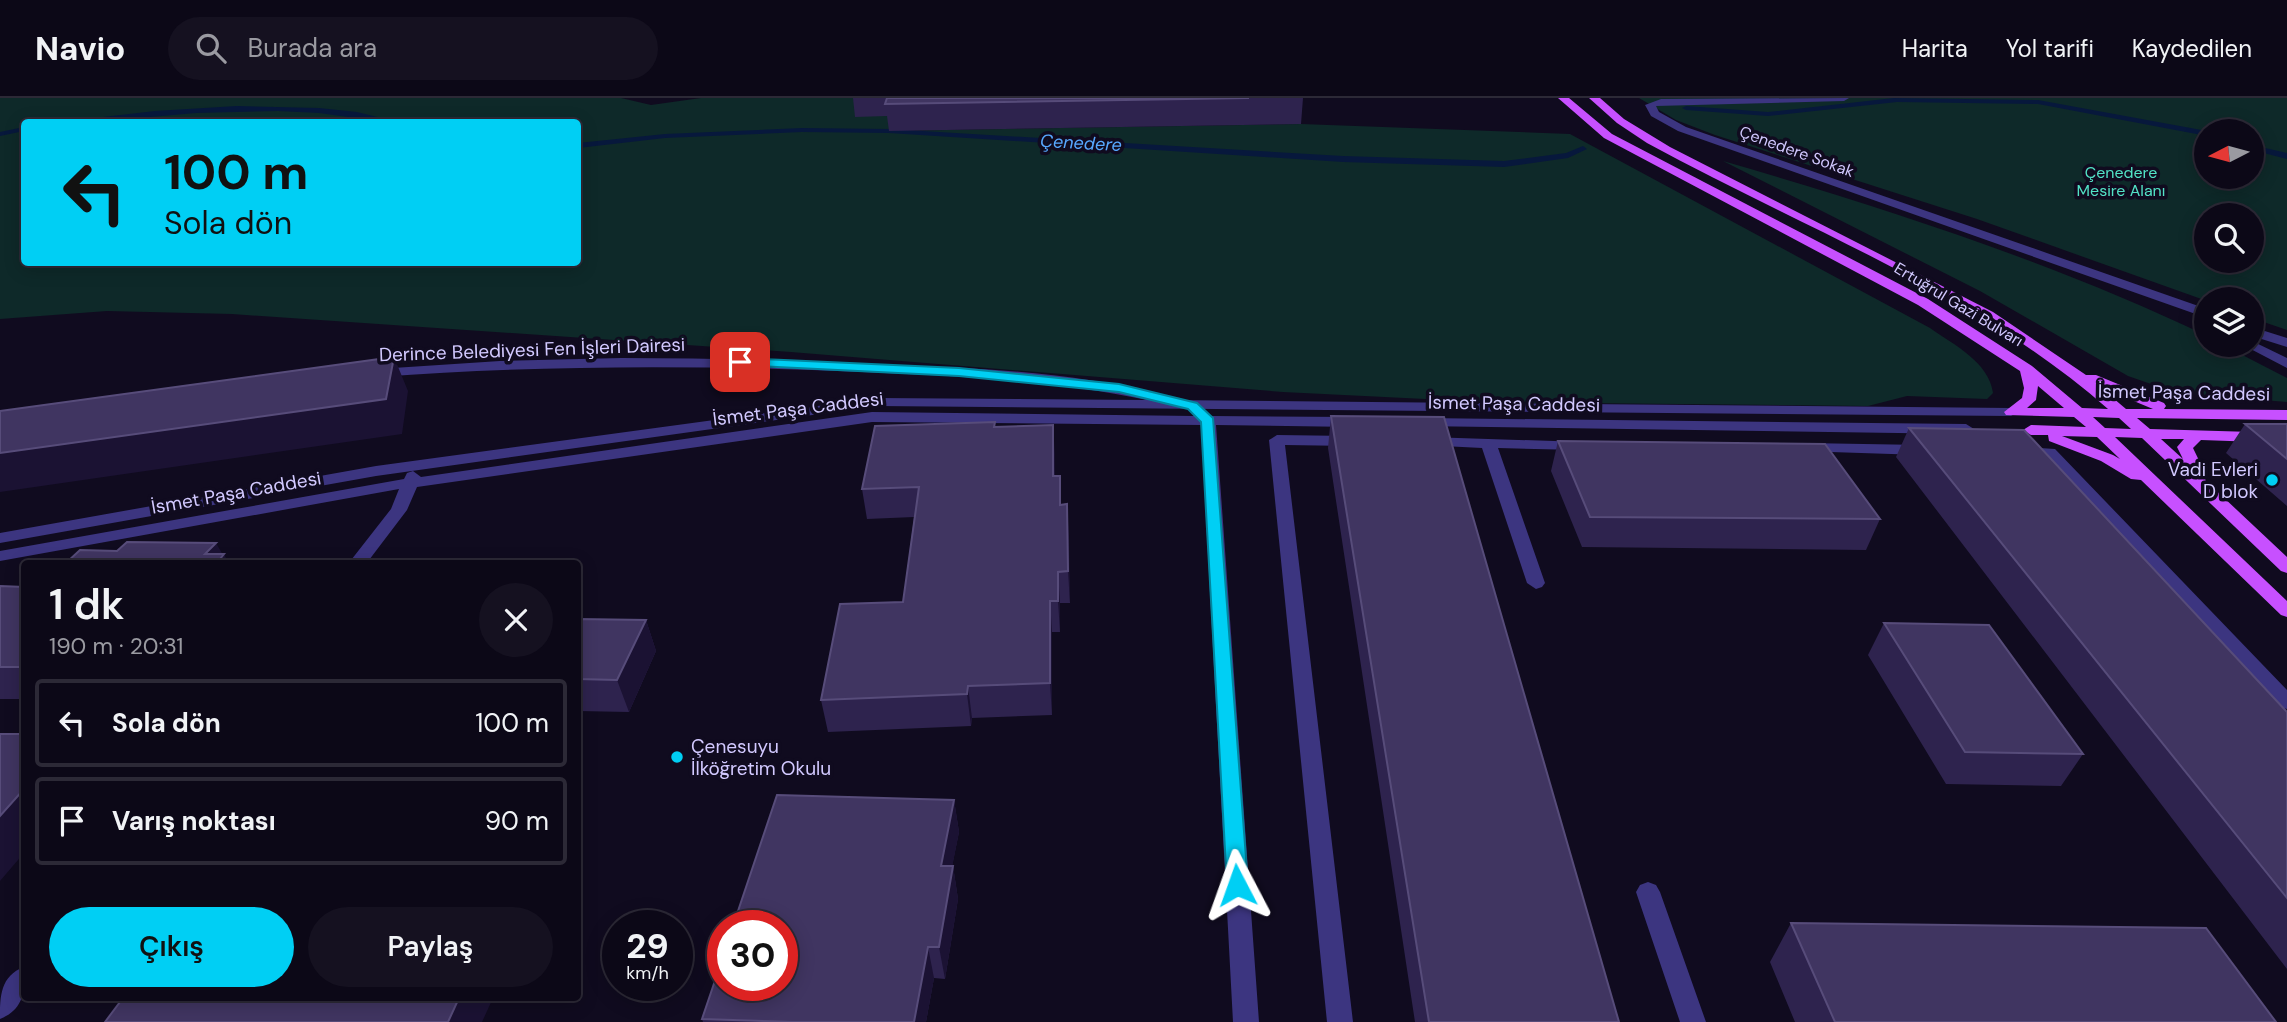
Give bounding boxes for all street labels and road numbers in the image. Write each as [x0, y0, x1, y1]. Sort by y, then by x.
street label: Çenedere Sokak [1737, 121, 1857, 182]
street label: Ertuğrul Gazi Bulvarı [1890, 258, 2027, 351]
street label: Derince Belediyesi Fen İşleri Dairesi [379, 332, 685, 367]
street label: İsmet Paşa Caddesi [2098, 379, 2270, 406]
street label: İsmet Paşa Caddesi [711, 386, 885, 431]
street label: İsmet Paşa Caddesi [1428, 390, 1600, 417]
street label: İsmet Paşa Caddesi [149, 465, 323, 520]

